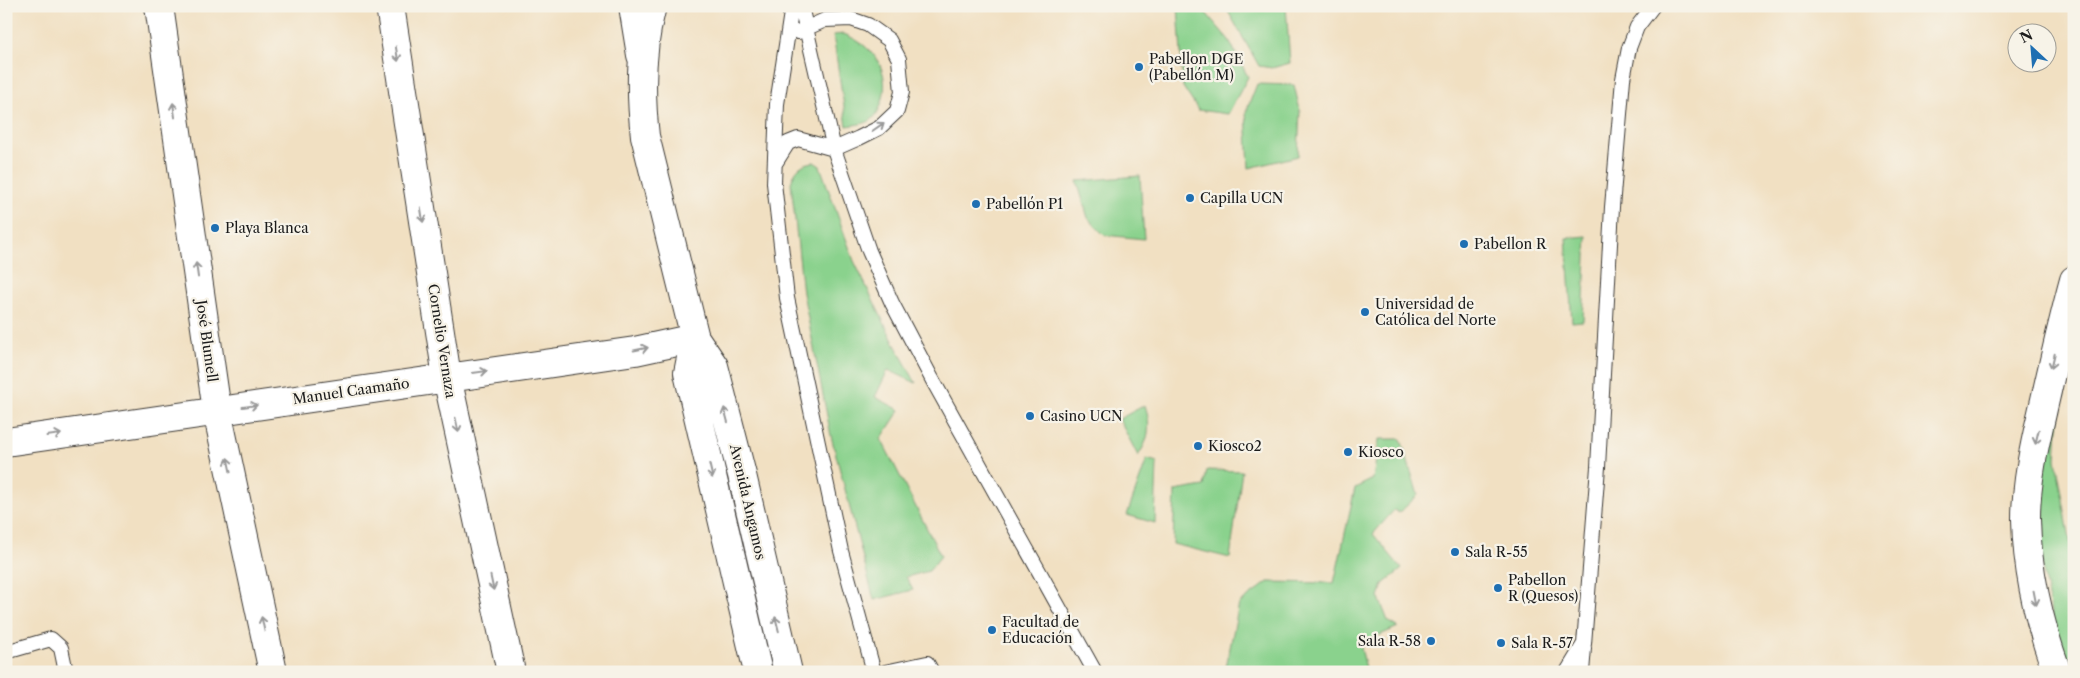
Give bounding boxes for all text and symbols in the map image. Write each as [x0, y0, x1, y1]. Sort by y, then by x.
north arrow [2008, 22, 2058, 72]
text: N [2017, 26, 2036, 47]
one-way arrow [393, 46, 403, 62]
place label: Pabellon DGE (Pabellón M) [1149, 50, 1243, 84]
marker: Pabellon DGE (Pabellón M) [1133, 61, 1145, 73]
one-way arrow [168, 102, 178, 118]
one-way arrow [871, 122, 885, 132]
place label: Capilla UCN [1200, 189, 1284, 207]
marker: Capilla UCN [1184, 192, 1196, 204]
place label: Pabellón P1 [986, 195, 1063, 213]
marker: Pabellón P1 [970, 198, 982, 210]
one-way arrow [417, 207, 427, 223]
place label: Playa Blanca [225, 219, 309, 237]
marker: Playa Blanca [209, 222, 221, 234]
place label: Pabellon R [1474, 235, 1547, 253]
marker: Pabellon R [1458, 238, 1470, 250]
one-way arrow [192, 263, 202, 279]
street label: Cornelio Vernaza [424, 283, 460, 400]
place label: Universidad de Católica del Norte [1375, 295, 1496, 329]
street label: José Blumell [192, 297, 222, 383]
marker: Universidad de Católica del Norte [1359, 306, 1371, 318]
one-way arrow [632, 344, 648, 354]
one-way arrow [2048, 352, 2057, 368]
one-way arrow [472, 367, 488, 377]
street label: Manuel Caamaño [291, 374, 411, 408]
one-way arrow [242, 401, 258, 411]
place label: Casino UCN [1040, 407, 1123, 425]
one-way arrow [721, 408, 731, 424]
marker: Casino UCN [1024, 410, 1036, 422]
one-way arrow [453, 416, 462, 432]
one-way arrow [2031, 429, 2041, 445]
one-way arrow [46, 430, 62, 440]
place label: Kiosco2 [1208, 437, 1262, 455]
marker: Kiosco2 [1192, 440, 1204, 452]
street label: Avenida Angamos [726, 441, 770, 562]
place label: Kiosco [1358, 443, 1404, 461]
marker: Kiosco [1342, 446, 1354, 458]
one-way arrow [224, 458, 233, 474]
one-way arrow [707, 462, 716, 478]
place label: Sala R-55 [1465, 543, 1528, 561]
marker: Sala R-55 [1449, 546, 1461, 558]
place label: Pabellon R (Quesos) [1508, 571, 1578, 605]
one-way arrow [488, 575, 497, 591]
marker: Pabellon R (Quesos) [1492, 582, 1504, 594]
one-way arrow [2031, 590, 2041, 606]
place label: Facultad de Educación [1002, 613, 1079, 647]
one-way arrow [258, 617, 267, 633]
one-way arrow [772, 617, 781, 633]
marker: Facultad de Educación [986, 624, 998, 636]
place label: Sala R-58 [1358, 632, 1421, 650]
place label: Sala R-57 [1511, 634, 1573, 652]
marker: Sala R-58 [1425, 635, 1437, 647]
marker: Sala R-57 [1495, 637, 1507, 649]

